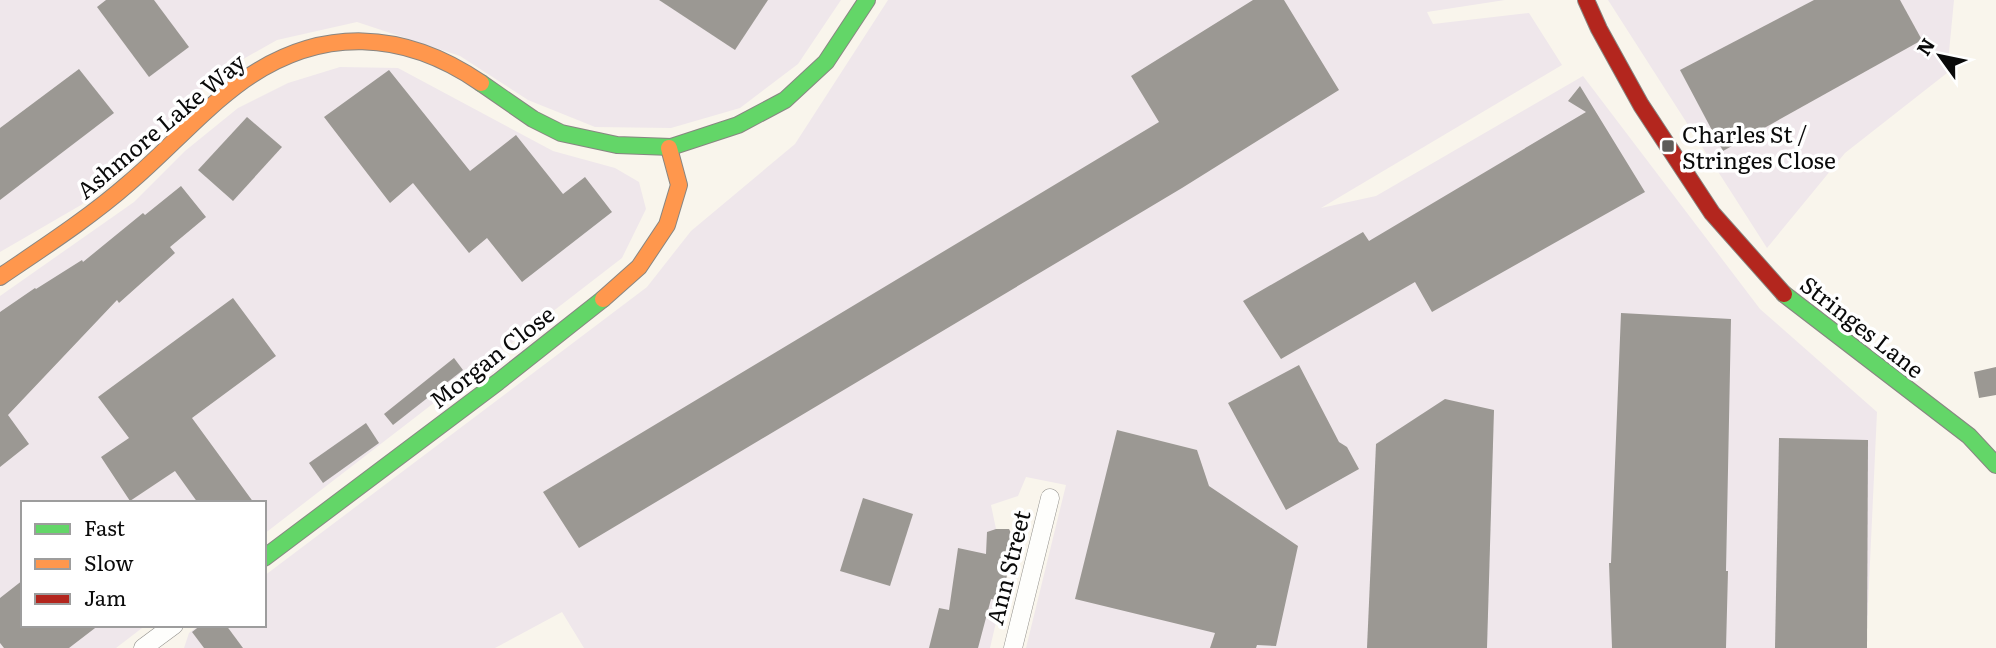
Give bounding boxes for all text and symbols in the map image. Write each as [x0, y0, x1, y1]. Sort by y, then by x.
north arrow [1905, 21, 1975, 91]
text: N [1909, 32, 1941, 61]
street label: Ashmore Lake Way [68, 44, 252, 206]
place label: Charles St / Stringes Close [1682, 116, 1836, 176]
marker: Charles St / Stringes Close [1660, 138, 1676, 154]
street label: Stringes Lane [1794, 267, 1932, 385]
street label: Morgan Close [421, 296, 561, 416]
legend [21, 501, 266, 627]
street label: Ann Street [976, 505, 1038, 628]
text: Fast [84, 511, 125, 542]
text: Slow [84, 546, 134, 577]
text: Jam [84, 581, 126, 612]

